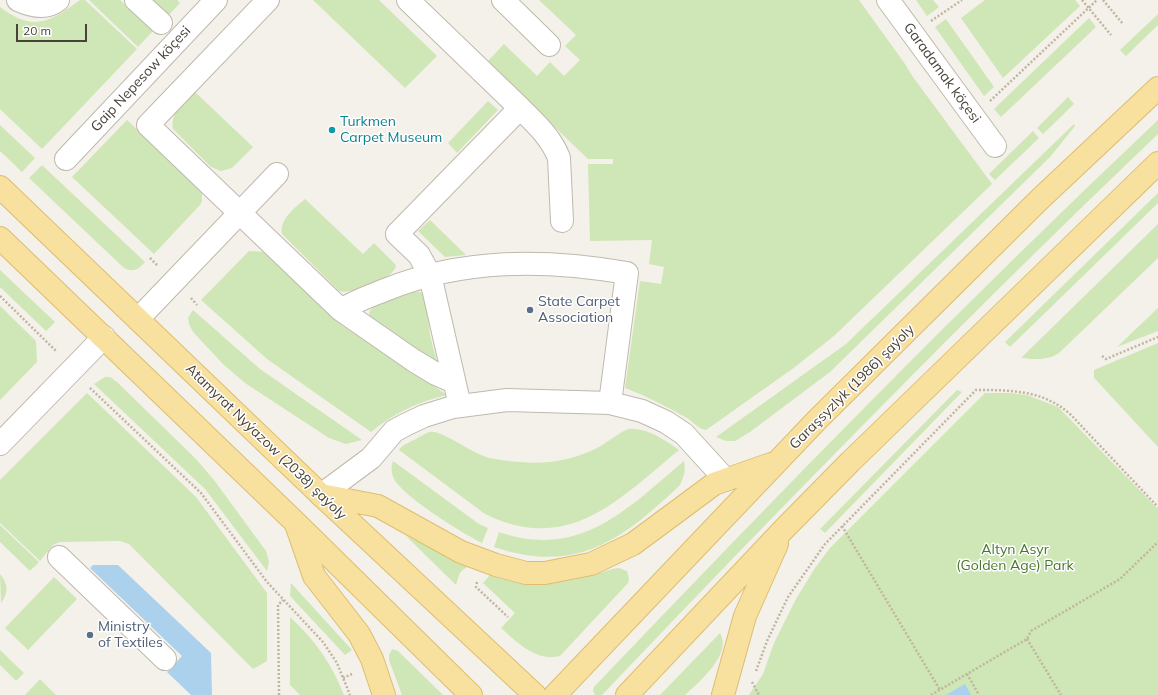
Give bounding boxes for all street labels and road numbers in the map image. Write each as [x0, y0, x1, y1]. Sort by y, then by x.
street label: Garadamak köçesi [900, 19, 984, 127]
street label: Gaip Nepesow köçesi [88, 23, 194, 135]
street label: Garaşsyzlyk (1986) şaýoly [786, 321, 918, 453]
street label: Atamyrat Nyýazow (2038) şaýoly [182, 361, 350, 523]

